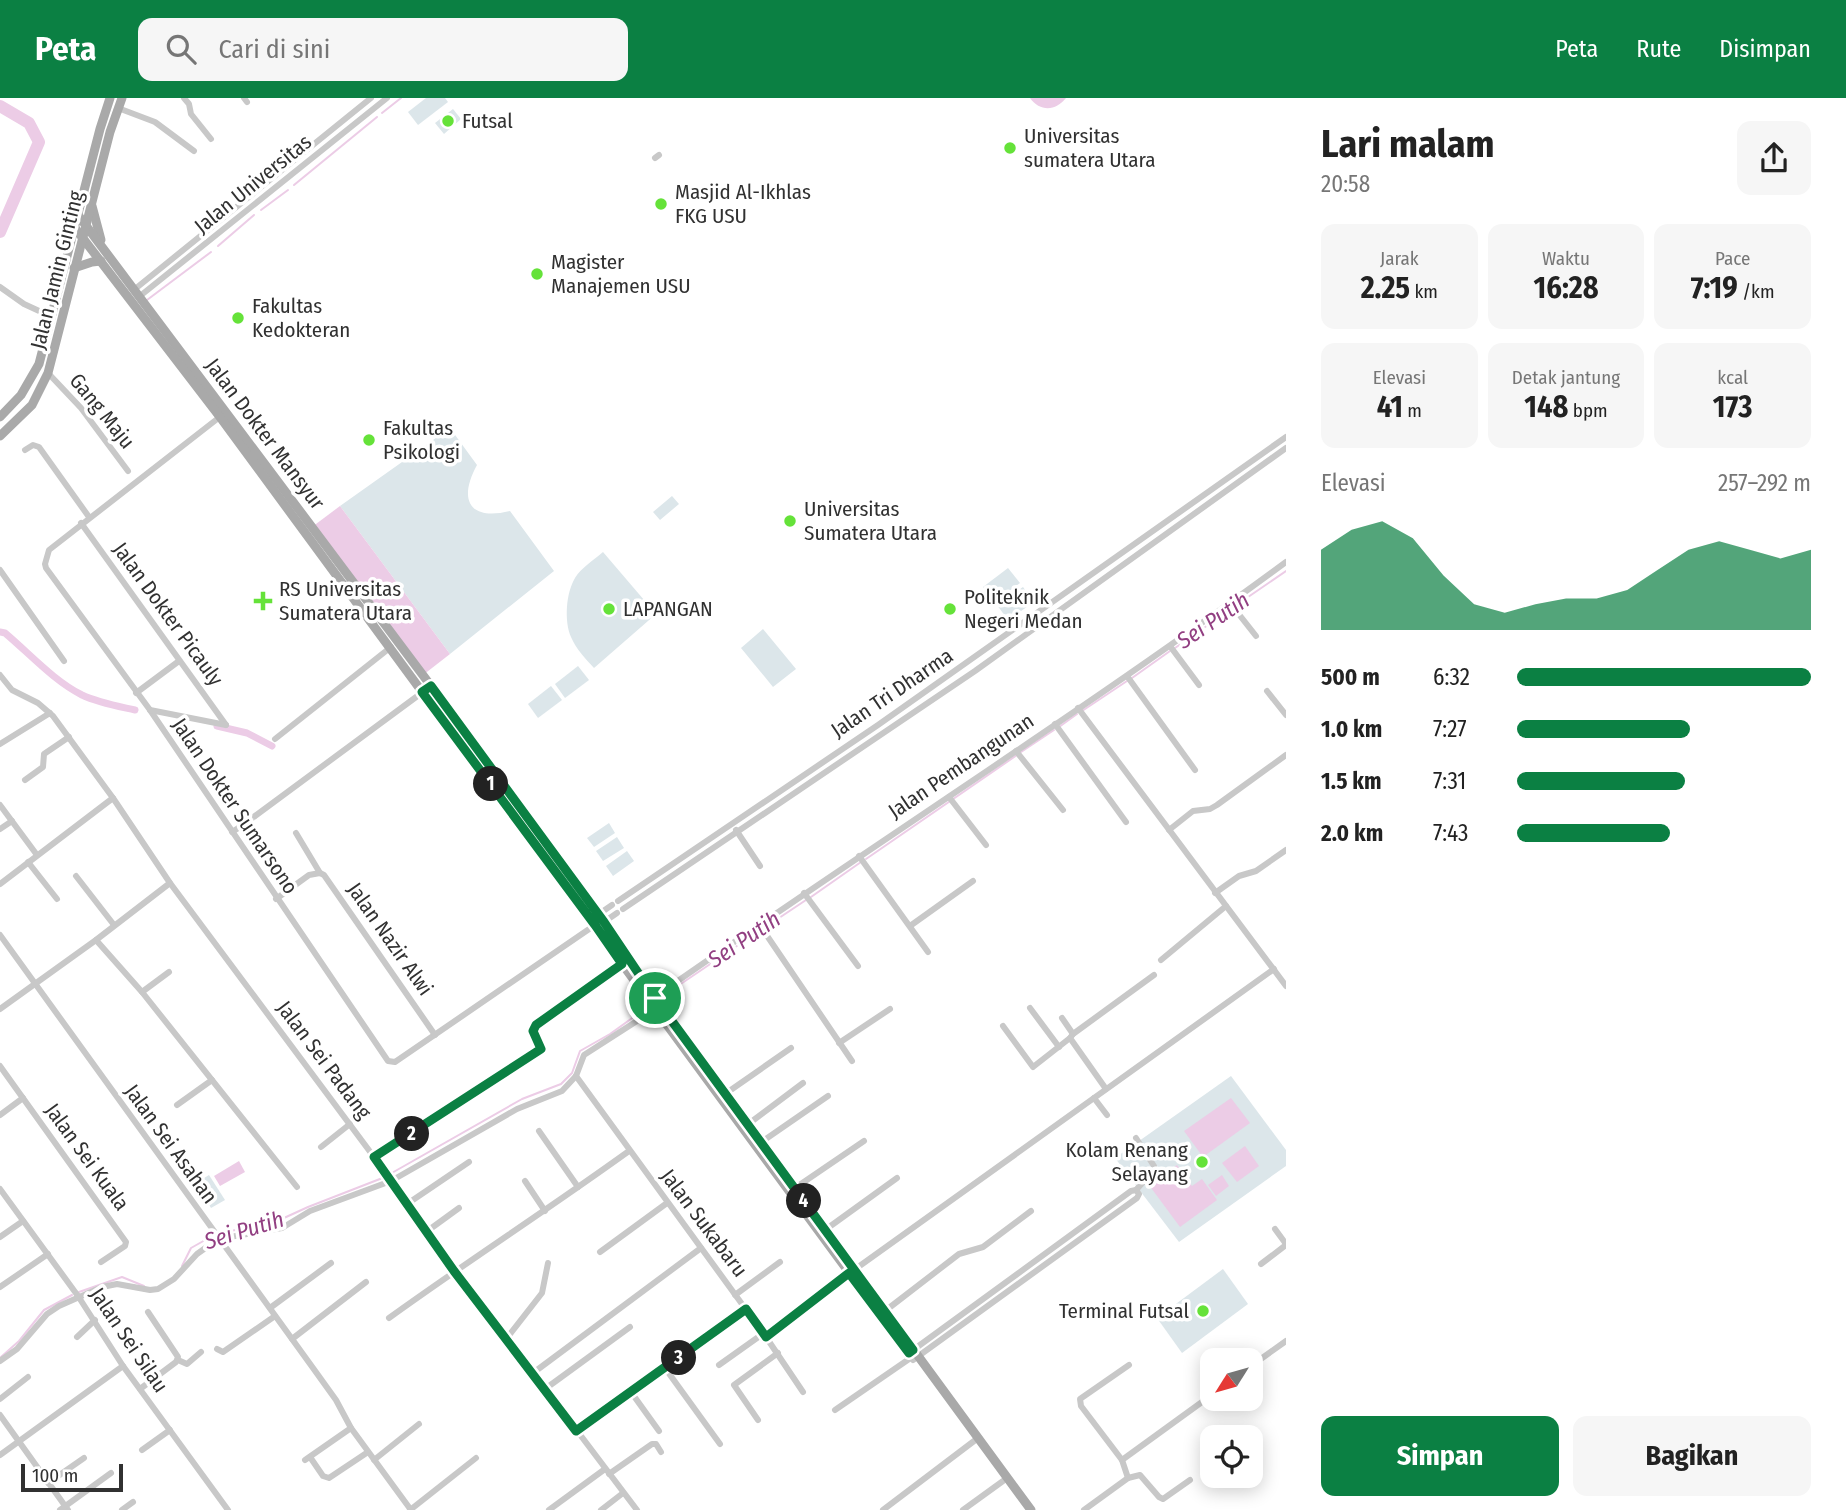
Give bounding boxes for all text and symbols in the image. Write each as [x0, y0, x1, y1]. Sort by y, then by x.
search box [138, 18, 628, 81]
text: Peta [35, 29, 96, 69]
icon: search [162, 30, 200, 68]
text: Cari di sini [218, 34, 330, 65]
text: Peta [1555, 35, 1598, 63]
text: Rute [1636, 35, 1681, 63]
text: Disimpan [1719, 35, 1811, 63]
place label: Futsal [462, 108, 513, 134]
marker: Futsal [440, 113, 456, 129]
text: Lari malam [1321, 121, 1495, 167]
button: share [1737, 121, 1811, 195]
place label: Universitas sumatera Utara [1024, 123, 1156, 173]
street label: Jalan Universitas [189, 129, 317, 239]
marker: Universitas sumatera Utara [1002, 140, 1018, 156]
text: 20:58 [1321, 170, 1370, 198]
place label: Masjid Al-Ikhlas FKG USU [675, 179, 811, 229]
street label: Jalan Jamin Ginting [25, 188, 89, 352]
marker: Masjid Al-Ikhlas FKG USU [653, 196, 669, 212]
text: Jarak [1380, 247, 1419, 270]
text: Waktu [1542, 247, 1590, 270]
text: Pace [1715, 247, 1750, 270]
place label: Magister Manajemen USU [551, 249, 691, 299]
marker: Magister Manajemen USU [529, 266, 545, 282]
text: 2.25 [1361, 270, 1410, 306]
text: 16:28 [1534, 270, 1598, 306]
text: 7:19 [1691, 270, 1738, 306]
text: km [1410, 280, 1438, 303]
text: /km [1738, 280, 1775, 303]
place label: Fakultas Kedokteran [252, 293, 350, 343]
marker: Fakultas Kedokteran [230, 310, 246, 326]
street label: Jalan Dokter Mansyur [200, 353, 331, 515]
text: Elevasi [1373, 366, 1426, 389]
text: Detak jantung [1512, 366, 1620, 389]
text: kcal [1717, 366, 1748, 389]
street label: Gang Maju [64, 368, 140, 454]
text: 41 [1377, 389, 1403, 425]
text: 148 [1524, 389, 1568, 425]
text: 173 [1713, 389, 1752, 425]
text: m [1403, 399, 1422, 422]
text: bpm [1568, 399, 1608, 422]
place label: Fakultas Psikologi [383, 415, 460, 465]
marker: Fakultas Psikologi [361, 432, 377, 448]
text: Elevasi [1321, 469, 1386, 497]
text: 257–292 m [1718, 469, 1811, 497]
place label: Universitas Sumatera Utara [804, 496, 937, 546]
marker: Universitas Sumatera Utara [782, 513, 798, 529]
street label: Jalan Dokter Picauly [107, 537, 229, 691]
place label: RS Universitas Sumatera Utara [279, 576, 412, 626]
place label: Politeknik Negeri Medan [964, 584, 1083, 634]
water label: Sei Putih [1170, 586, 1255, 655]
marker: RS Universitas Sumatera Utara [253, 591, 273, 611]
place label: LAPANGAN [623, 596, 713, 622]
marker: LAPANGAN [601, 601, 617, 617]
marker: Politeknik Negeri Medan [942, 601, 958, 617]
street label: Jalan Tri Dharma [826, 643, 958, 743]
text: 500 m [1321, 663, 1380, 691]
text: 6:32 [1433, 663, 1470, 691]
street label: Jalan Pembangunan [883, 708, 1039, 824]
street label: Jalan Dokter Sumarsono [166, 713, 304, 899]
text: 1.0 km [1321, 715, 1382, 743]
text: 7:27 [1433, 715, 1467, 743]
pin: 1 [474, 766, 508, 802]
text: 1.5 km [1321, 767, 1382, 795]
text: 7:31 [1433, 767, 1466, 795]
text: 1 [486, 772, 495, 795]
text: 2.0 km [1321, 819, 1383, 847]
text: 7:43 [1433, 819, 1468, 847]
street label: Jalan Nazir Alwi [341, 877, 439, 1001]
water label: Sei Putih [701, 905, 786, 974]
pin [625, 968, 685, 1028]
icon: arrive [636, 979, 674, 1017]
street label: Jalan Sei Padang [271, 996, 377, 1124]
street label: Jalan Sei Asahan [119, 1079, 223, 1209]
street label: Jalan Sei Kuala [39, 1098, 135, 1216]
pin: 2 [394, 1116, 430, 1152]
text: 2 [407, 1122, 416, 1145]
place label: Kolam Renang Selayang [1066, 1137, 1188, 1187]
marker: Kolam Renang Selayang [1194, 1154, 1210, 1170]
street label: Jalan Sukabaru [655, 1164, 753, 1282]
pin: 4 [786, 1184, 822, 1218]
text: 4 [799, 1189, 808, 1212]
water label: Sei Putih [200, 1205, 287, 1256]
street label: Jalan Sei Silau [84, 1283, 174, 1397]
place label: Terminal Futsal [1059, 1298, 1189, 1324]
marker: Terminal Futsal [1195, 1303, 1211, 1319]
pin: 3 [662, 1340, 696, 1376]
text: 3 [674, 1346, 683, 1369]
north arrow [1200, 1348, 1264, 1410]
map controls [1200, 1348, 1263, 1488]
button: Simpan [1321, 1416, 1559, 1496]
button: Bagikan [1573, 1416, 1811, 1496]
button: locate [1200, 1425, 1263, 1488]
scale bar [21, 1461, 122, 1493]
text: 100 m [32, 1464, 78, 1487]

